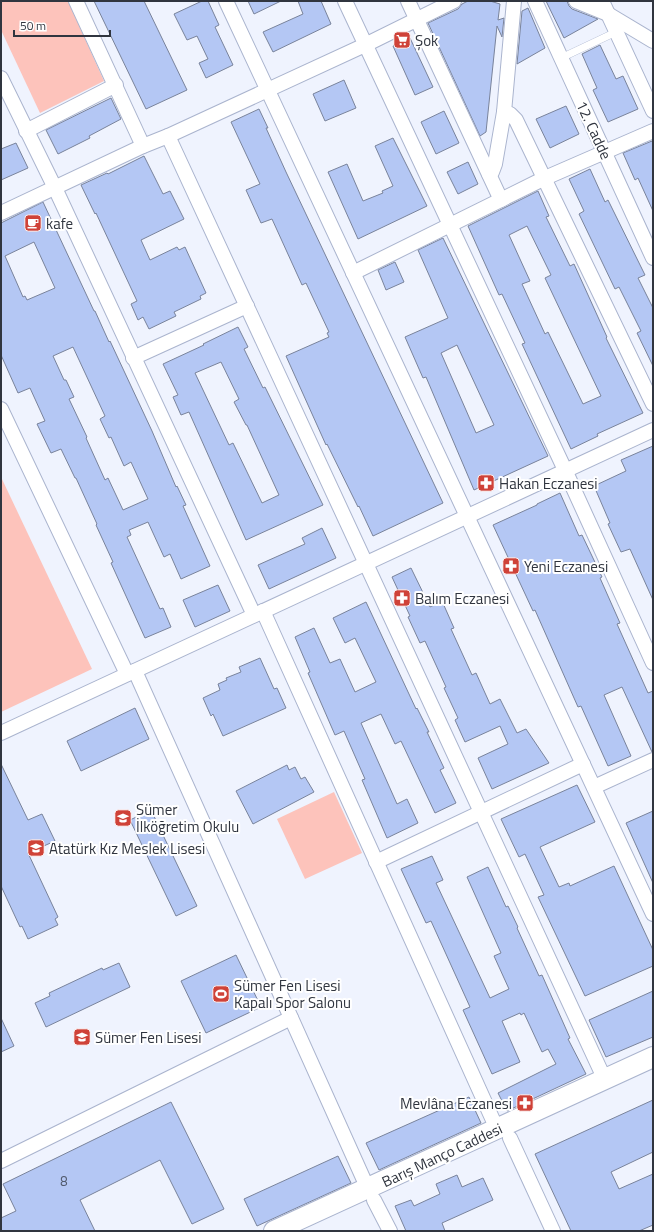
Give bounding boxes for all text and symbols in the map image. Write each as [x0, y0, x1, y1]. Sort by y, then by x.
scale bar [14, 12, 110, 38]
text: 50 m [20, 16, 46, 35]
place label: Şok [415, 29, 438, 52]
supermarket icon: Şok [392, 30, 412, 50]
street label: 12. Cadde [570, 97, 618, 163]
place label: kafe [46, 212, 73, 235]
cafe icon: kafe [23, 213, 43, 233]
place label: Hakan Eczanesi [499, 472, 598, 495]
pharmacy icon: Hakan Eczanesi [476, 473, 496, 493]
place label: Yeni Eczanesi [524, 555, 608, 578]
pharmacy icon: Yeni Eczanesi [501, 556, 521, 576]
place label: Balım Eczanesi [415, 587, 509, 610]
pharmacy icon: Balım Eczanesi [392, 588, 412, 608]
place label: Sümer İlköğretim Okulu [136, 798, 239, 838]
school or university icon: Sümer İlköğretim Okulu [113, 808, 133, 828]
place label: Atatürk Kız Meslek Lisesi [49, 837, 205, 860]
school or university icon: Atatürk Kız Meslek Lisesi [26, 838, 46, 858]
place label: Sümer Fen Lisesi Kapalı Spor Salonu [234, 974, 351, 1014]
sports icon: Sümer Fen Lisesi Kapalı Spor Salonu [211, 984, 231, 1004]
place label: Sümer Fen Lisesi [95, 1026, 202, 1049]
school or university icon: Sümer Fen Lisesi [72, 1027, 92, 1047]
place label: Mevlâna Eczanesi [400, 1092, 512, 1115]
pharmacy icon: Mevlâna Eczanesi [515, 1093, 535, 1113]
street label: Barış Manço Caddesi [378, 1117, 506, 1193]
house number: 8 [60, 1171, 68, 1191]

